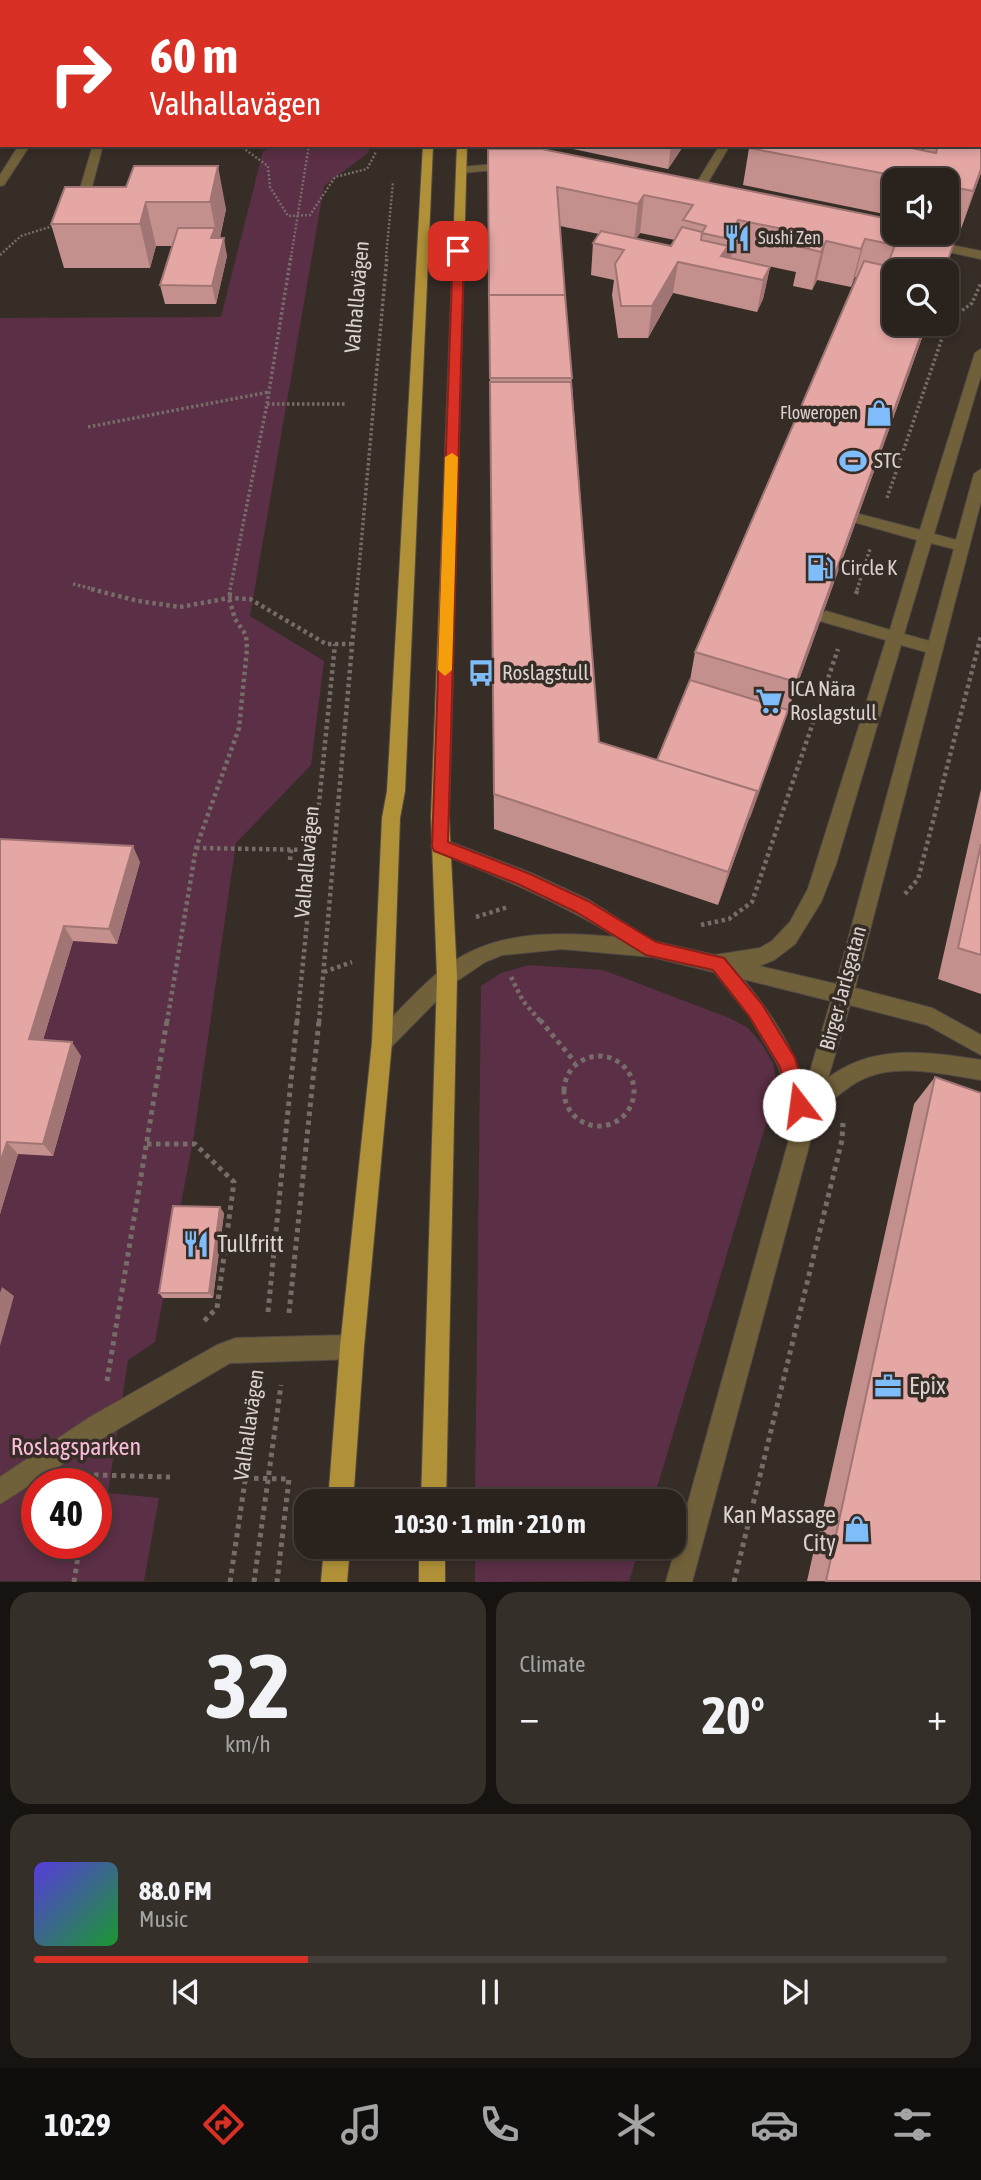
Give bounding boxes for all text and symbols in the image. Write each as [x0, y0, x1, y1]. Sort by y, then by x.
text: 60 m [150, 27, 238, 83]
icon: right [35, 28, 126, 119]
text: Valhallavägen [150, 85, 321, 122]
map controls [882, 168, 959, 336]
button: sound [882, 168, 959, 245]
pin [428, 221, 488, 281]
restaurant icon: Sushi Zen [722, 223, 752, 253]
place label: Sushi Zen [758, 227, 821, 248]
icon: arrive [439, 232, 477, 270]
street label: Valhallavägen [339, 240, 373, 354]
button: search [882, 259, 959, 336]
shop icon: Floweropen [864, 398, 894, 428]
place label: Floweropen [780, 402, 858, 423]
sports icon: STC [838, 446, 868, 476]
place label: STC [874, 448, 902, 472]
fuel station icon: Circle K [805, 553, 835, 583]
place label: Circle K [841, 555, 898, 579]
bus stop icon: Roslagstull [466, 658, 496, 688]
place label: Roslagstull [502, 660, 589, 684]
place label: ICA Nära Roslagstull [790, 676, 877, 724]
supermarket icon: ICA Nära Roslagstull [754, 686, 784, 716]
street label: Valhallavägen [289, 805, 323, 919]
street label: Birger Jarlsgatan [814, 923, 870, 1052]
position arrow [762, 1068, 836, 1142]
restaurant icon: Tullfritt [181, 1229, 211, 1259]
place label: Tullfritt [217, 1230, 284, 1257]
street label: Valhallavägen [228, 1368, 268, 1482]
office icon: Epix [873, 1371, 903, 1401]
place label: Epix [909, 1372, 946, 1399]
park label: Roslagsparken [11, 1433, 141, 1460]
speed limit sign: 40 [21, 1468, 112, 1559]
place label: Kan Massage City [723, 1501, 836, 1556]
text: 10:30 · 1 min · 210 m [394, 1509, 586, 1539]
shop icon: Kan Massage City [842, 1514, 872, 1544]
text: 32 [205, 1633, 291, 1737]
text: Climate [520, 1651, 585, 1677]
text: 20° [702, 1685, 765, 1745]
text: − [520, 1695, 539, 1738]
text: + [927, 1695, 947, 1738]
text: km/h [225, 1731, 271, 1757]
text: 88.0 FM [139, 1876, 212, 1906]
text: Music [139, 1906, 187, 1932]
icon: previous [167, 1973, 205, 2011]
icon: pause [471, 1973, 509, 2011]
icon: next [776, 1973, 814, 2011]
icon: directions [199, 2100, 248, 2149]
icon: music [337, 2100, 386, 2149]
icon: phone [475, 2100, 524, 2149]
icon: climate [612, 2100, 661, 2149]
icon: car [750, 2100, 799, 2149]
icon: filters [888, 2100, 937, 2149]
text: 10:29 [44, 2106, 111, 2143]

